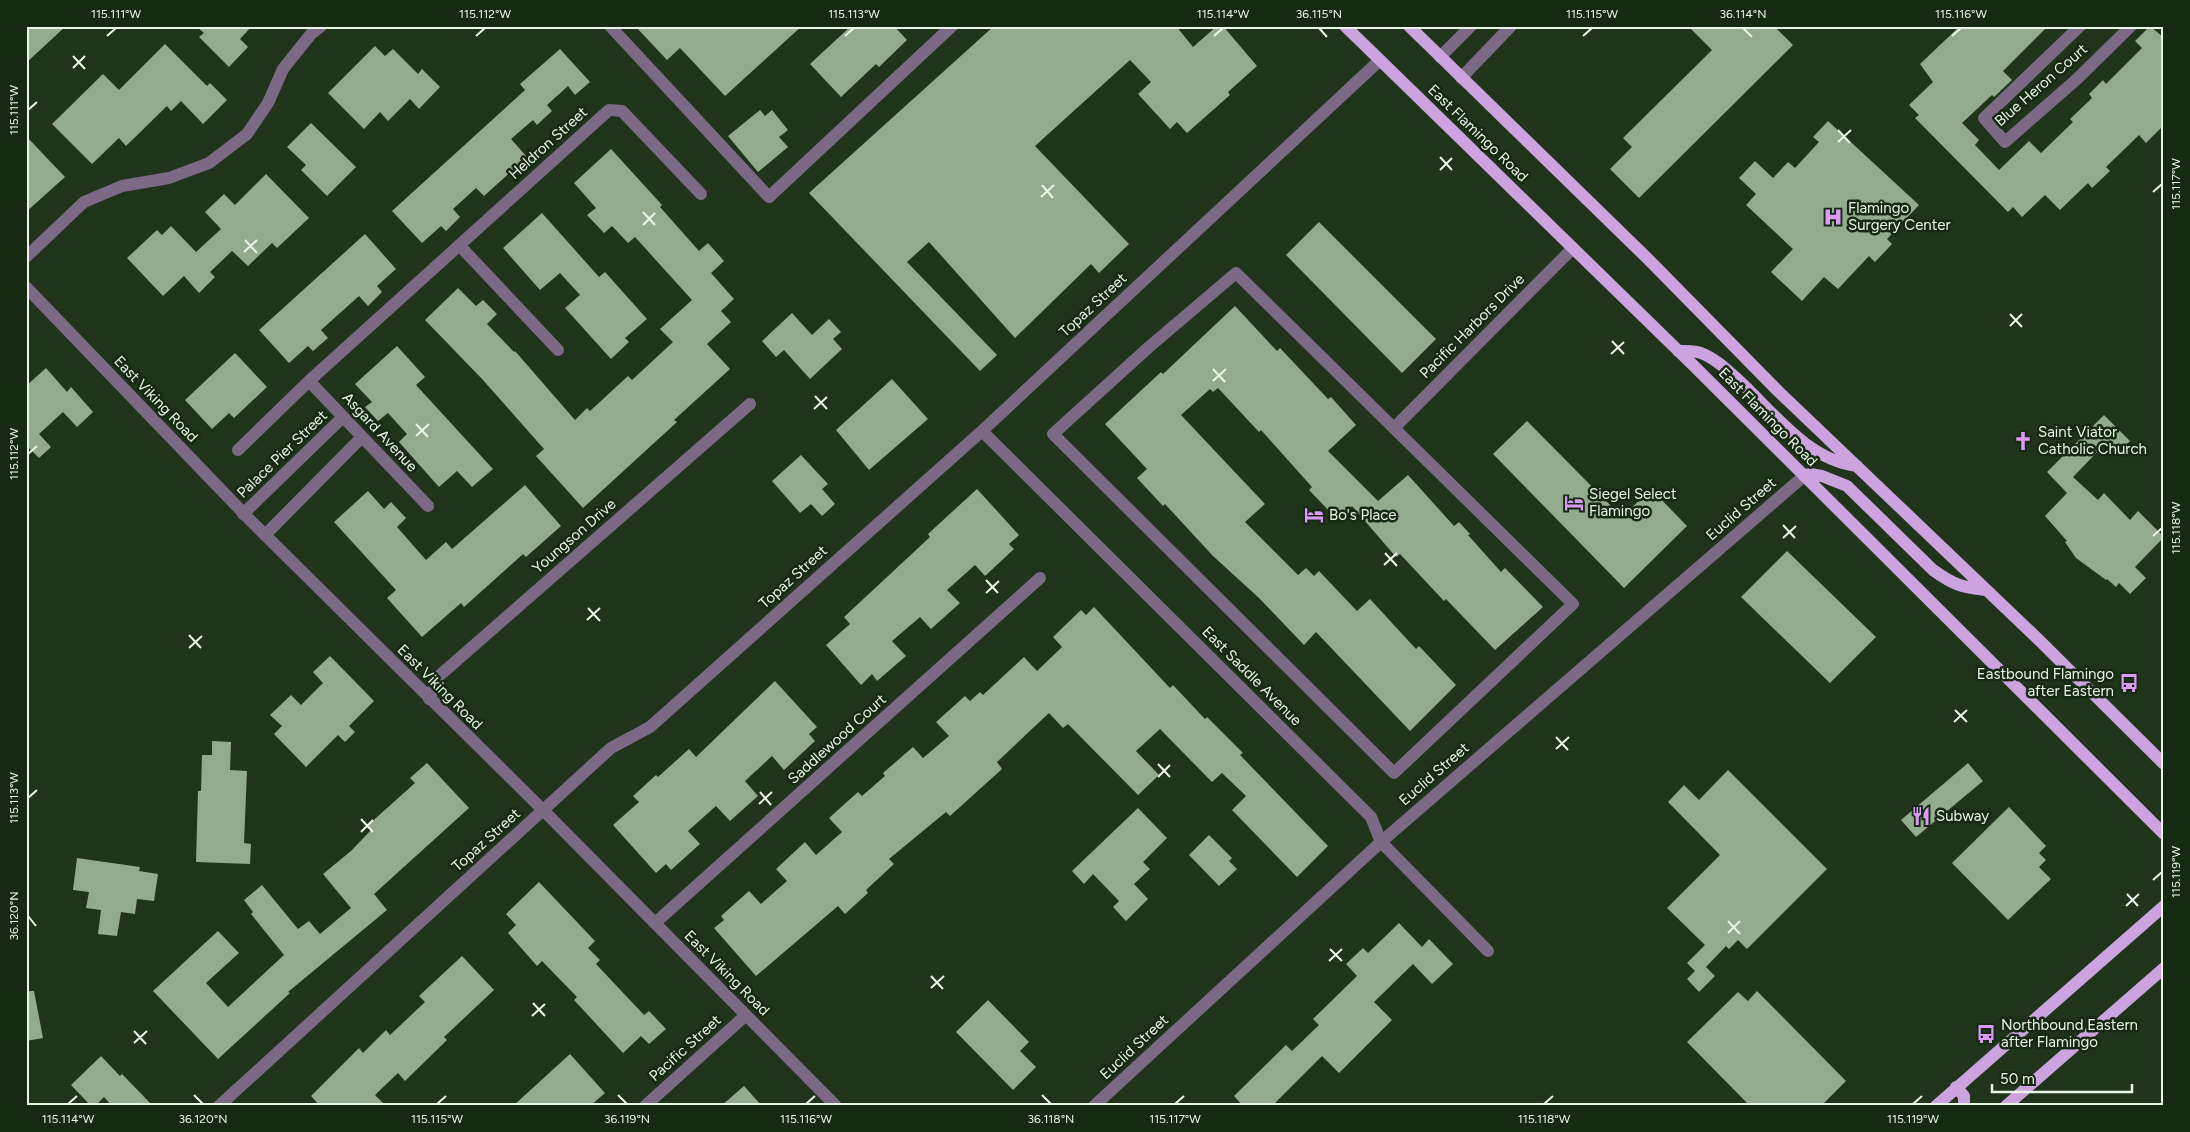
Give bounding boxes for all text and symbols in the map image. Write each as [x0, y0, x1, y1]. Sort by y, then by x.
text: 115.111°W [91, 7, 142, 21]
text: 115.112°W [459, 7, 511, 21]
text: 115.113°W [828, 7, 880, 21]
text: 115.114°W [1197, 7, 1250, 21]
text: 36.115°N [1296, 7, 1342, 21]
text: 115.115°W [1566, 7, 1619, 21]
text: 36.114°N [1720, 7, 1766, 21]
text: 115.116°W [1935, 7, 1987, 21]
street label: Blue Heron Court [1991, 40, 2091, 130]
street label: East Flamingo Road [1424, 81, 1532, 185]
text: 115.111°W [7, 84, 21, 135]
street label: Heldron Street [505, 103, 591, 183]
text: 115.117°W [2169, 158, 2183, 210]
place label: Flamingo Surgery Center [1848, 199, 1951, 234]
hospital icon: Flamingo Surgery Center [1822, 206, 1844, 228]
street label: Topaz Street [1056, 269, 1131, 341]
street label: Pacific Harbors Drive [1416, 270, 1528, 382]
street label: East Viking Road [110, 352, 202, 446]
street label: East Flamingo Road [1715, 364, 1821, 470]
street label: Asgard Avenue [339, 389, 421, 475]
street label: Palace Pier Street [233, 406, 331, 502]
place label: Saint Viator Catholic Church [2038, 423, 2147, 458]
text: 115.112°W [7, 428, 21, 480]
church icon: Saint Viator Catholic Church [2012, 430, 2034, 452]
street label: Euclid Street [1702, 474, 1780, 544]
place label: Siegel Select Flamingo [1589, 485, 1677, 520]
hotel icon: Siegel Select Flamingo [1563, 492, 1585, 514]
street label: Youngson Drive [529, 495, 619, 577]
text: 115.118°W [2169, 501, 2183, 554]
hotel icon: Bo's Place [1303, 504, 1325, 526]
place label: Bo's Place [1329, 506, 1397, 524]
street label: Topaz Street [755, 541, 831, 612]
street label: East Saddle Avenue [1199, 623, 1305, 729]
street label: East Viking Road [394, 641, 486, 733]
place label: Eastbound Flamingo after Eastern [1977, 665, 2114, 700]
bus stop icon: Eastbound Flamingo after Eastern [2118, 672, 2140, 694]
street label: Saddlewood Court [784, 690, 890, 788]
street label: Euclid Street [1395, 739, 1473, 809]
text: 115.113°W [7, 772, 21, 824]
street label: Topaz Street [448, 804, 524, 875]
restaurant icon: Subway [1910, 805, 1932, 827]
place label: Subway [1936, 807, 1989, 825]
text: 115.119°W [2169, 846, 2183, 898]
text: 36.120°N [7, 892, 21, 940]
street label: East Viking Road [681, 927, 773, 1019]
street label: Pacific Street [645, 1011, 725, 1085]
street label: Euclid Street [1096, 1011, 1172, 1083]
place label: Northbound Eastern after Flamingo [2001, 1016, 2138, 1051]
bus stop icon: Northbound Eastern after Flamingo [1975, 1023, 1997, 1045]
scale bar [1992, 1062, 2132, 1094]
text: 50 m [2000, 1070, 2035, 1088]
text: 115.114°W [42, 1112, 95, 1126]
text: 36.120°N [179, 1112, 227, 1126]
text: 115.115°W [411, 1112, 464, 1126]
text: 36.119°N [604, 1112, 650, 1126]
text: 115.116°W [780, 1112, 832, 1126]
text: 36.118°N [1028, 1112, 1074, 1126]
text: 115.117°W [1149, 1112, 1201, 1126]
text: 115.118°W [1518, 1112, 1571, 1126]
text: 115.119°W [1887, 1112, 1939, 1126]

